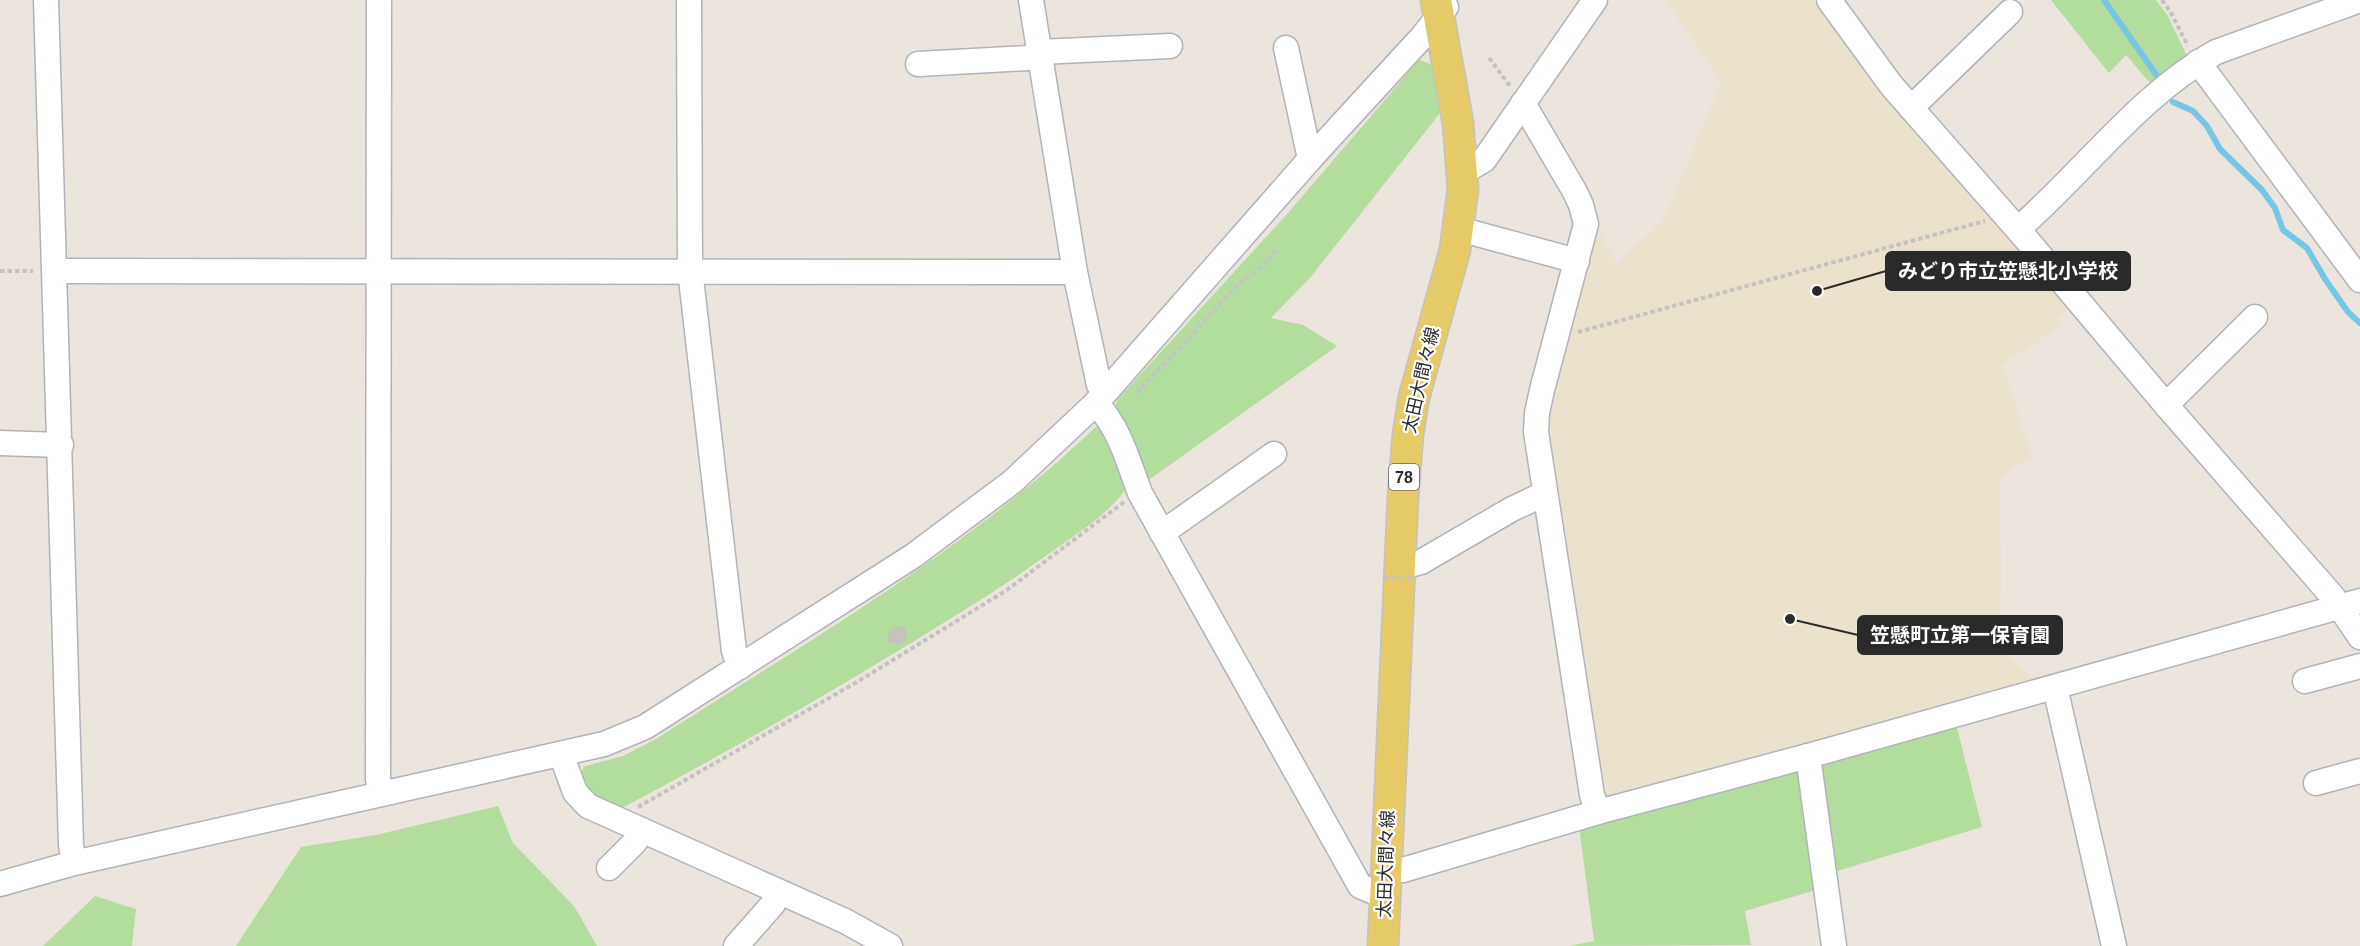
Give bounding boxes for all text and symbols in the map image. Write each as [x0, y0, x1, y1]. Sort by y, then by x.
callout: みどり市立笠懸北小学校 [1886, 252, 2130, 290]
text: みどり市立笠懸北小学校 [1898, 260, 2118, 282]
street label: 太田大間々線 [1399, 325, 1443, 435]
road number: 78 [1389, 464, 1419, 490]
callout: 笠懸町立第一保育園 [1858, 616, 2062, 654]
text: 笠懸町立第一保育園 [1870, 624, 2050, 646]
street label: 太田大間々線 [1374, 810, 1398, 918]

